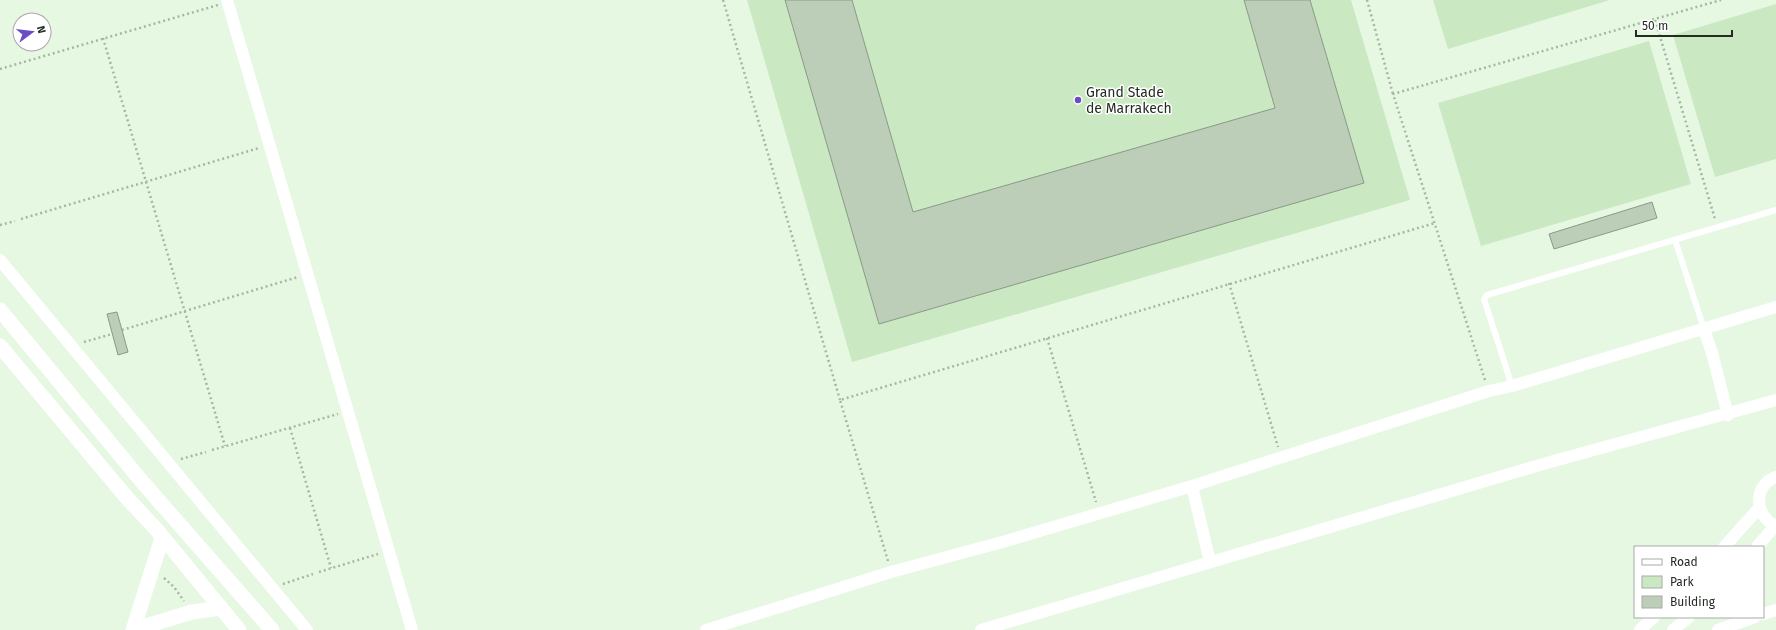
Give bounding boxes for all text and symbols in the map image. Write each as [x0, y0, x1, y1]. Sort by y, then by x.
north arrow [12, 12, 52, 52]
scale bar [1636, 12, 1732, 38]
text: 50 m [1642, 19, 1668, 33]
text: N [34, 24, 48, 35]
place label: Grand Stade de Marrakech [1086, 84, 1172, 117]
marker: Grand Stade de Marrakech [1073, 95, 1083, 105]
legend [1634, 546, 1764, 618]
text: Road [1670, 555, 1698, 569]
text: Park [1670, 575, 1694, 589]
text: Building [1670, 595, 1716, 609]

